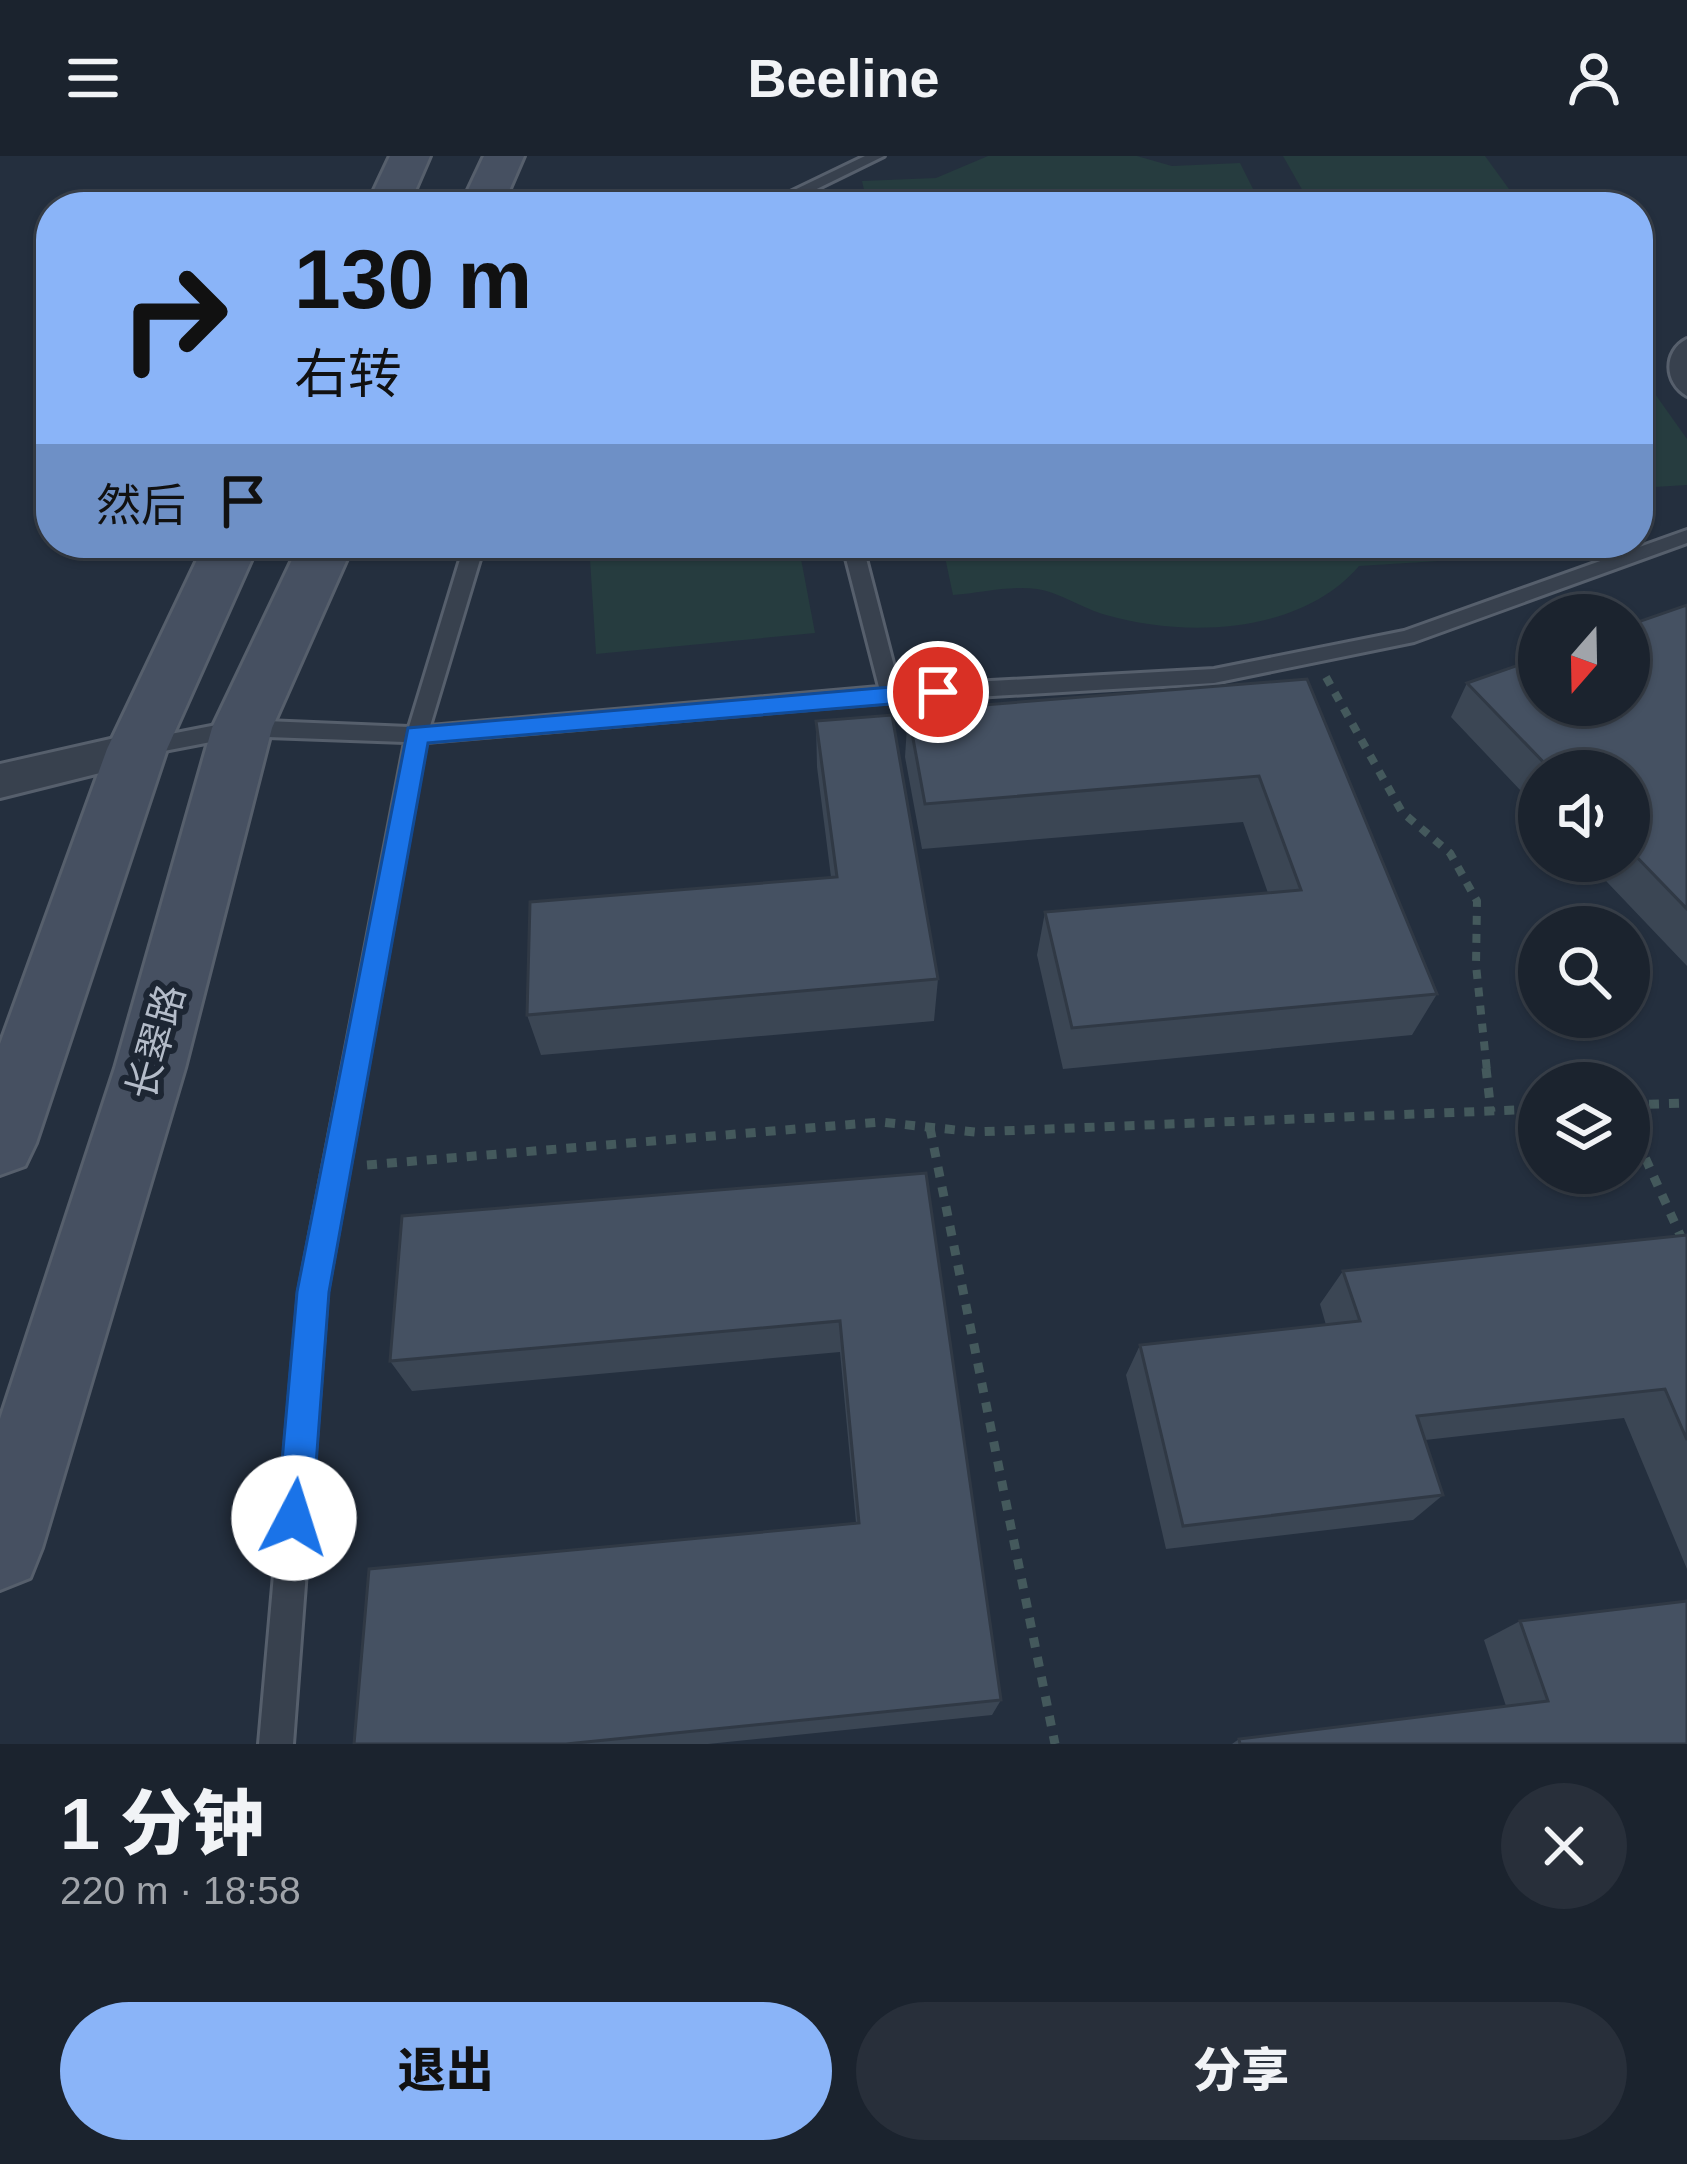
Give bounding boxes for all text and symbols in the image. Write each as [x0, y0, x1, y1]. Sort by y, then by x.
icon: menu [60, 45, 126, 111]
icon: person [1561, 45, 1627, 111]
text: Beeline [747, 48, 940, 108]
text: 130 m [294, 232, 532, 326]
icon: right [96, 240, 252, 396]
text: 右转 [294, 344, 402, 404]
icon: arrive [210, 468, 276, 534]
text: 然后 [96, 480, 186, 531]
north arrow [1518, 594, 1650, 726]
map controls [1518, 594, 1650, 1194]
pin [887, 641, 989, 743]
icon: arrive [905, 659, 971, 725]
button: sound [1518, 750, 1650, 882]
button: search [1518, 906, 1650, 1038]
street label: 长翠路 [119, 980, 193, 1104]
button: layers [1518, 1062, 1650, 1194]
position arrow [231, 1455, 357, 1581]
button: close [1501, 1783, 1627, 1909]
text: 1 分钟 [60, 1784, 264, 1864]
text: 220 m · 18:58 [60, 1869, 301, 1912]
button: 退出 [60, 2002, 832, 2140]
button: 分享 [856, 2002, 1627, 2140]

